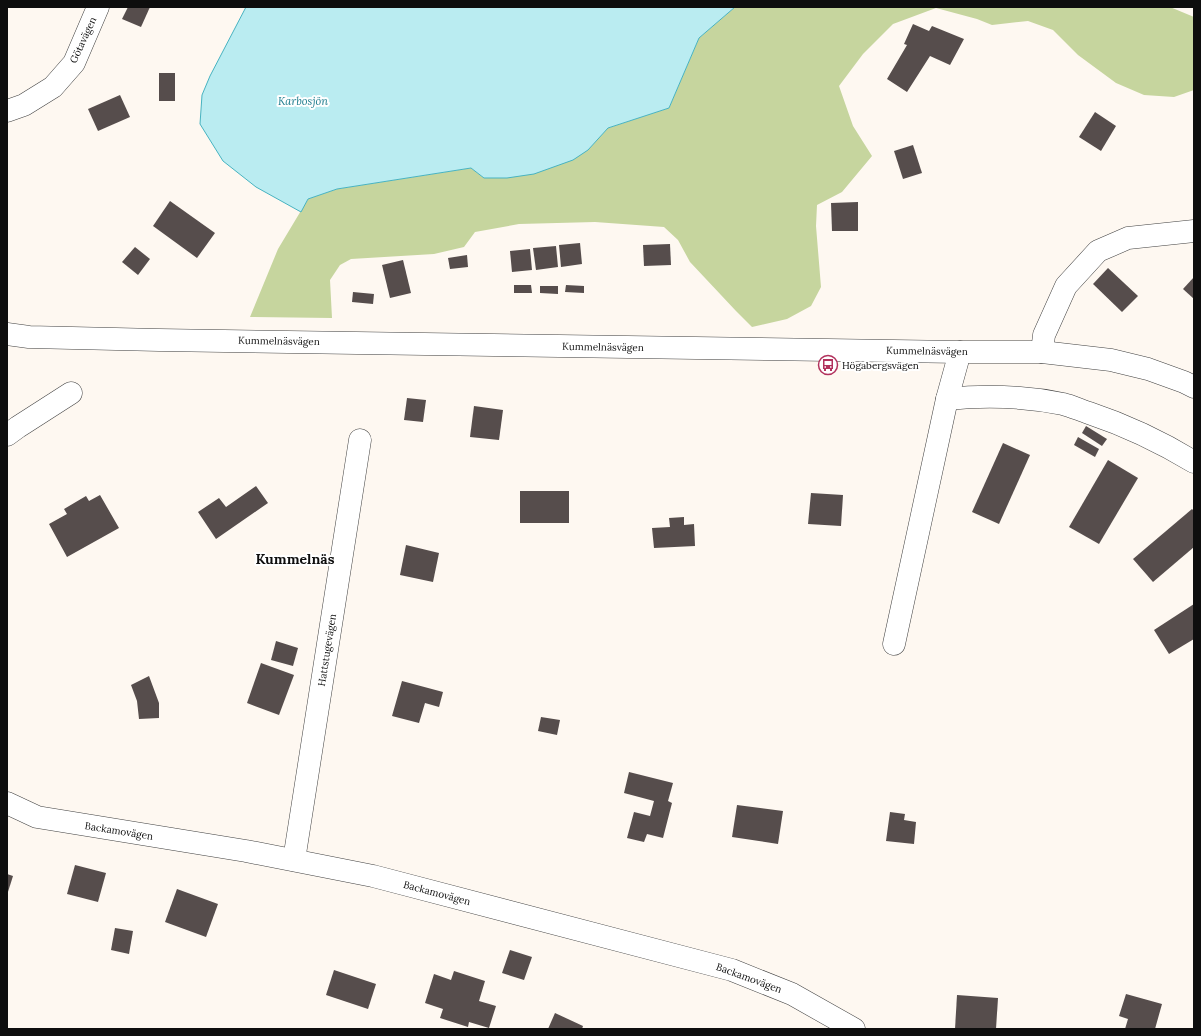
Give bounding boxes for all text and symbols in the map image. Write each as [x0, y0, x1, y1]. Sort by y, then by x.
street label: Götavägen [67, 15, 99, 65]
water label: Karbosjön [278, 94, 328, 108]
street label: Kummelnäsvägen [238, 334, 320, 348]
street label: Kummelnäsvägen [562, 340, 644, 354]
street label: Kummelnäsvägen [886, 344, 968, 358]
bus stop icon: Högabergsvägen [817, 354, 839, 376]
place label: Högabergsvägen [842, 359, 919, 372]
district label: Kummelnäs [256, 550, 335, 568]
street label: Hattstugevägen [315, 613, 339, 687]
street label: Backamovägen [84, 819, 154, 843]
street label: Backamovägen [402, 878, 472, 908]
street label: Backamovägen [714, 960, 784, 996]

